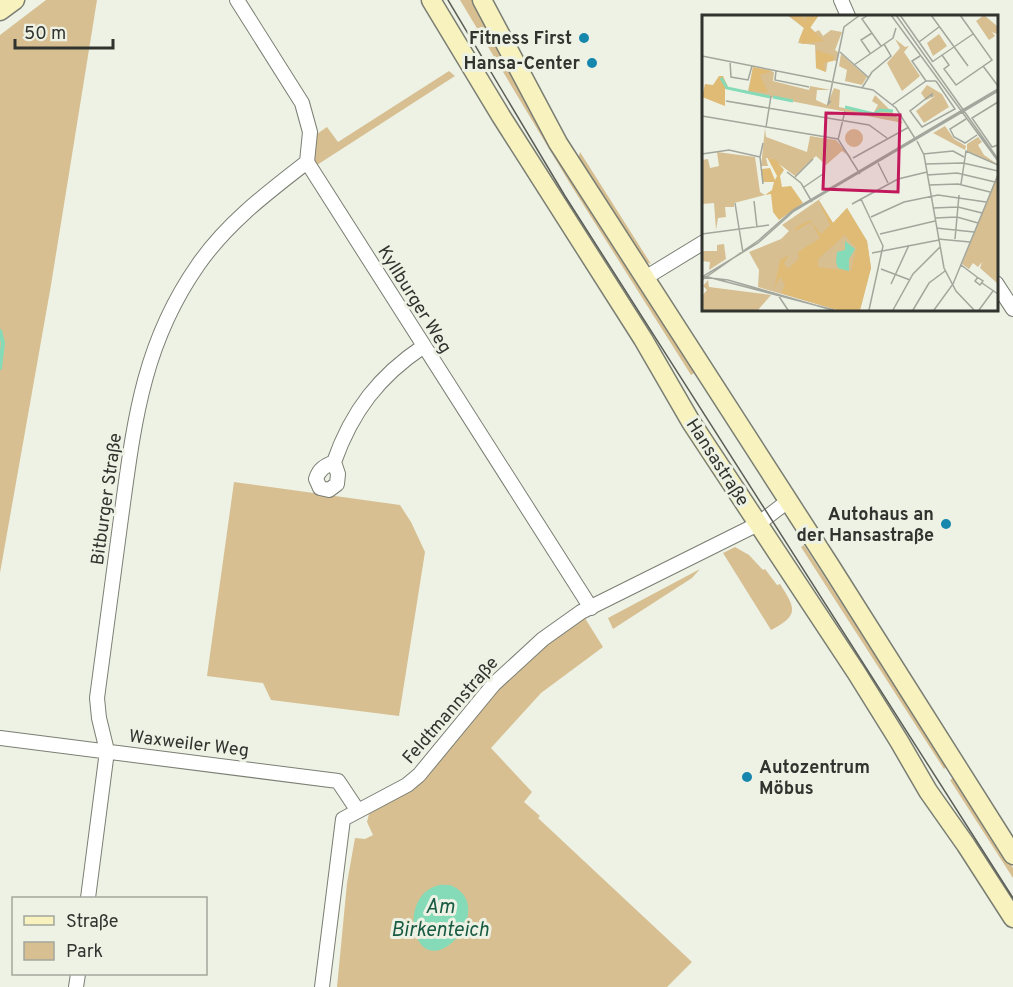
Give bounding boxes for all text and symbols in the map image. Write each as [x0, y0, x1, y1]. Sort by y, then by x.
scale bar [15, 12, 112, 50]
inset map [702, 15, 998, 310]
text: 50 m [24, 23, 66, 46]
place label: Fitness First [469, 28, 572, 51]
marker: Fitness First [577, 31, 591, 45]
place label: Hansa-Center [464, 53, 581, 76]
marker: Hansa-Center [585, 56, 599, 70]
street label: Kyllburger Weg [371, 242, 456, 358]
street label: Hansastraße [680, 415, 754, 511]
street label: Bitburger Straße [87, 432, 128, 567]
place label: Autohaus an der Hansastraße [796, 504, 934, 548]
marker: Autohaus an der Hansastraße [939, 517, 953, 531]
street label: Feldtmannstraße [398, 653, 504, 769]
street label: Waxweiler Weg [127, 726, 250, 763]
place label: Autozentrum Möbus [759, 757, 870, 801]
marker: Autozentrum Möbus [740, 770, 754, 784]
water label: Am Birkenteich [391, 895, 489, 944]
legend [12, 897, 207, 975]
text: Straße [66, 911, 118, 934]
text: Park [66, 941, 103, 964]

